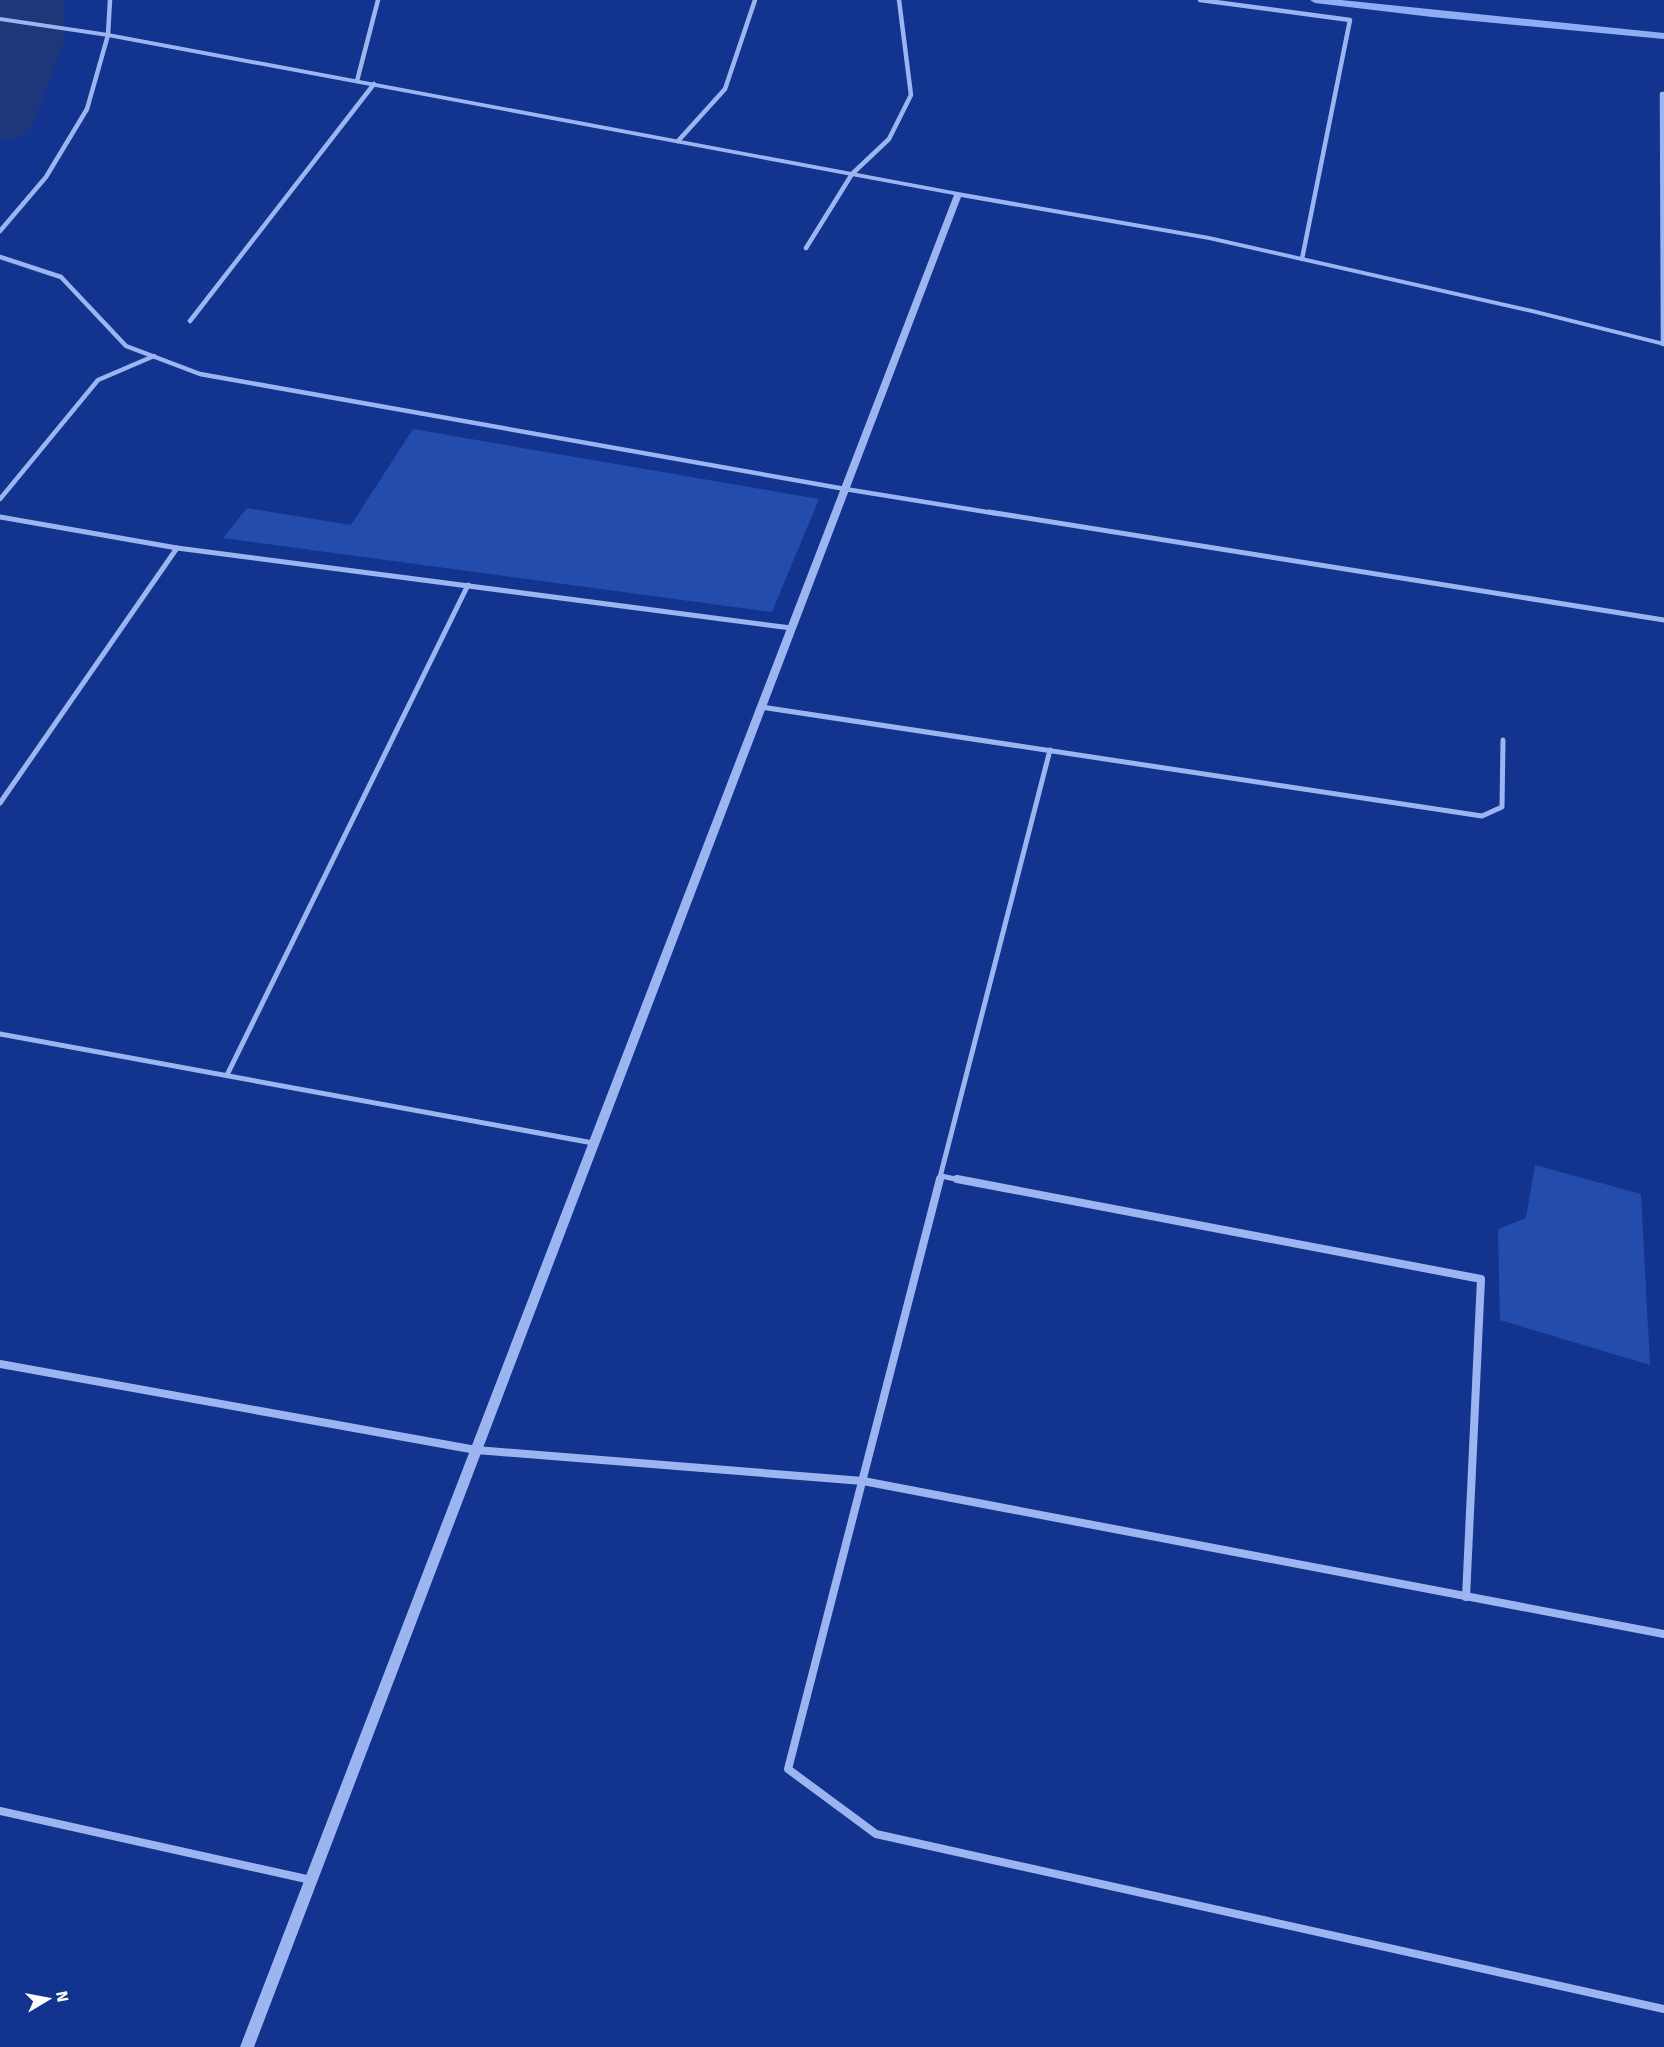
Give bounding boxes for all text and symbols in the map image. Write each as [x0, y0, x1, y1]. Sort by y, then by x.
north arrow [18, 1969, 78, 2029]
text: N [51, 1989, 73, 2004]

